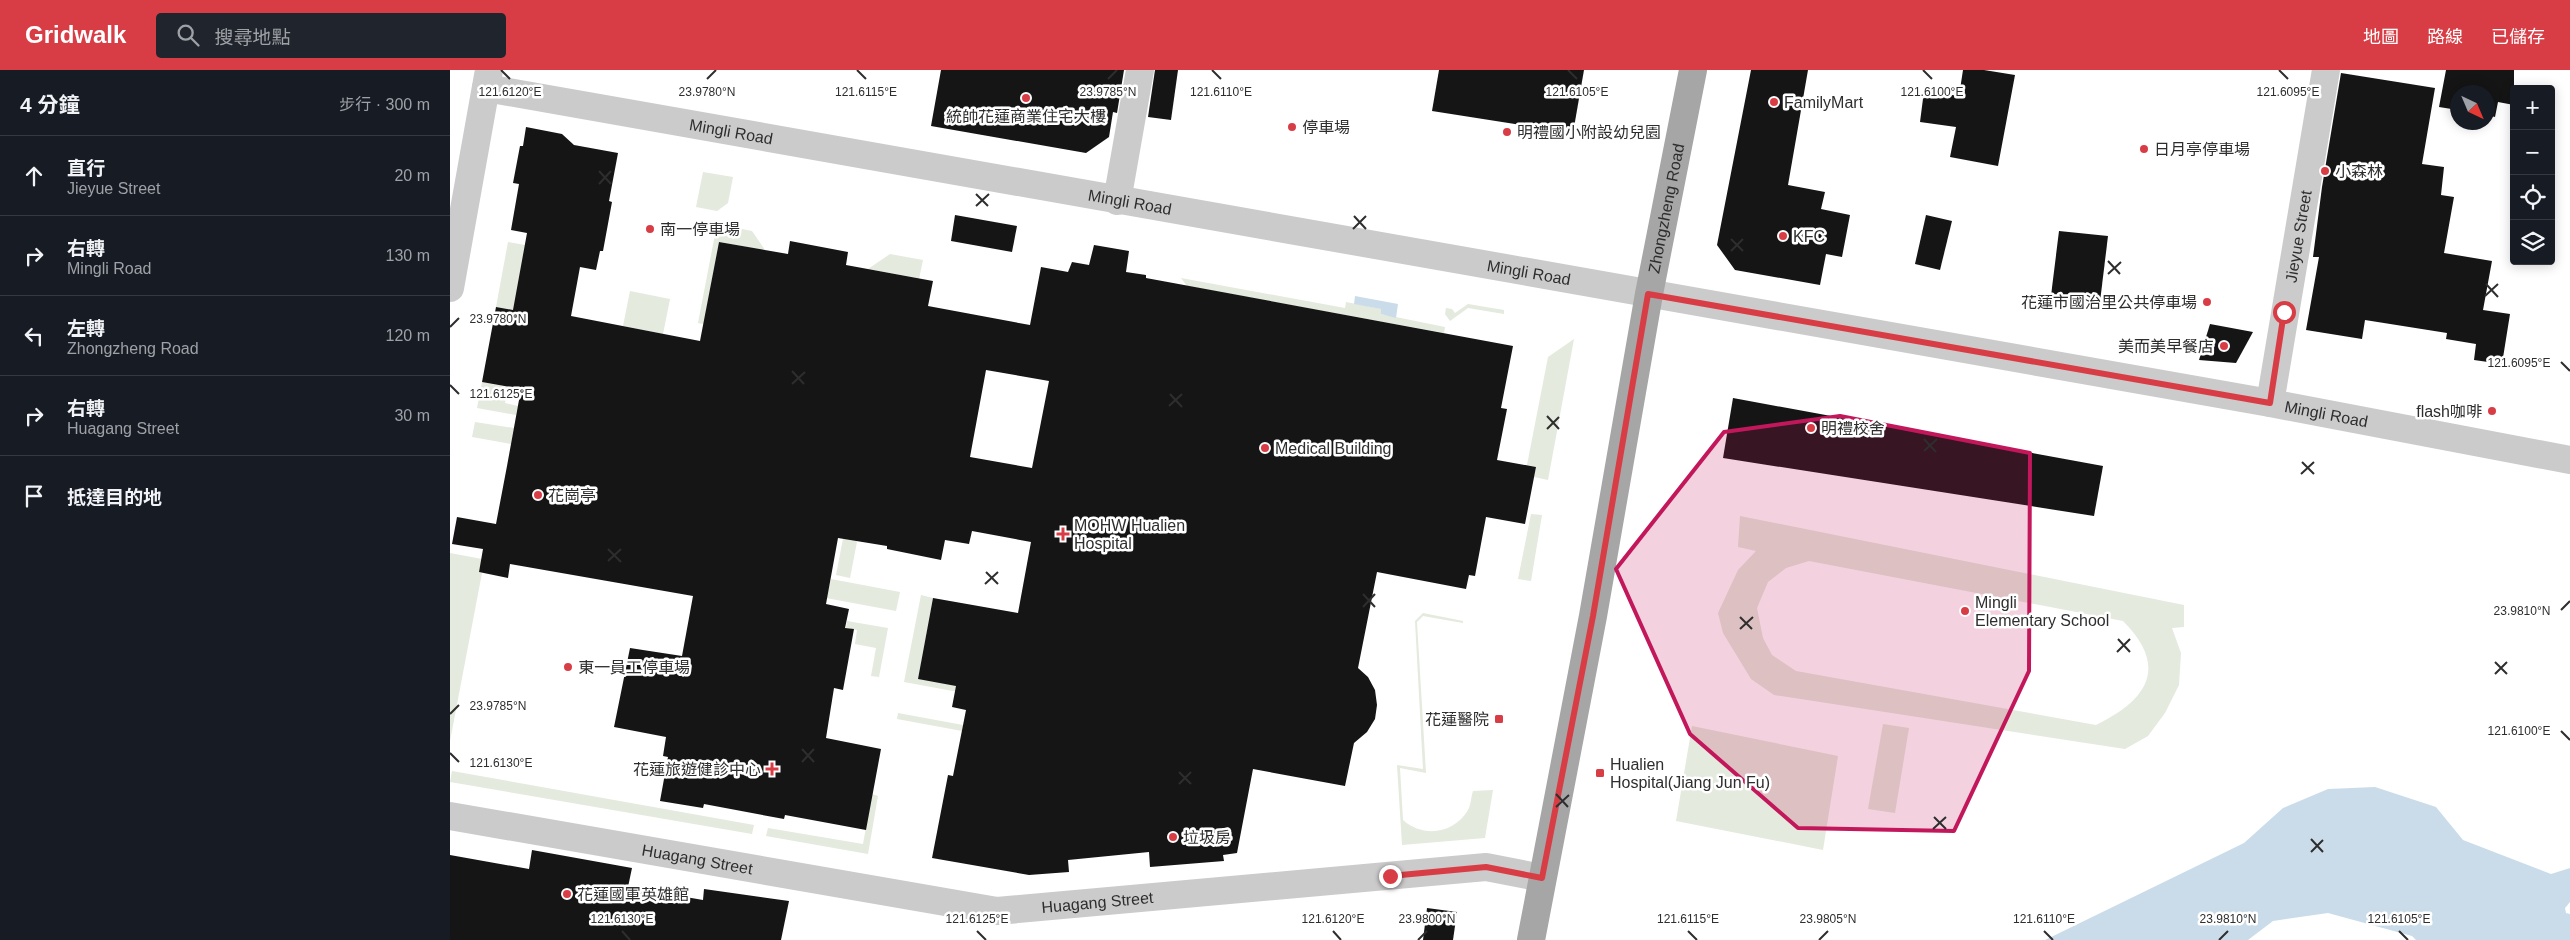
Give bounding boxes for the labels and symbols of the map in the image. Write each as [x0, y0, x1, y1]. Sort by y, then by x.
text: 121.6120°E [479, 85, 541, 99]
text: 23.9780°N [679, 85, 735, 99]
text: 121.6115°E [835, 85, 897, 99]
text: 23.9785°N [1080, 85, 1136, 99]
text: 121.6110°E [1190, 85, 1252, 99]
text: 121.6105°E [1546, 85, 1608, 99]
text: 121.6100°E [1901, 85, 1963, 99]
text: 121.6095°E [2257, 85, 2319, 99]
north arrow [2450, 85, 2495, 130]
marker: 統帥花蓮商業住宅大樓 [1020, 92, 1032, 104]
place label: FamilyMart [1784, 94, 1864, 111]
marker: FamilyMart [1768, 96, 1780, 108]
place label: 統帥花蓮商業住宅大樓 [946, 108, 1106, 125]
street label: Mingli Road [688, 116, 774, 148]
place label: 停車場 [1302, 119, 1350, 136]
marker: 停車場 [1286, 121, 1298, 133]
place label: 明禮國小附設幼兒園 [1517, 124, 1661, 141]
marker: 明禮國小附設幼兒園 [1501, 126, 1513, 138]
place label: 日月亭停車場 [2154, 141, 2250, 158]
street label: Zhongzheng Road [1645, 142, 1687, 275]
marker: 日月亭停車場 [2138, 143, 2150, 155]
place label: 小森林 [2335, 163, 2383, 180]
marker: 小森林 [2319, 165, 2331, 177]
street label: Mingli Road [1087, 186, 1173, 218]
street label: Jieyue Street [2282, 188, 2315, 284]
place label: 南一停車場 [660, 221, 740, 238]
marker: 南一停車場 [644, 223, 656, 235]
place label: KFC [1793, 228, 1825, 245]
marker: KFC [1777, 230, 1789, 242]
street label: Mingli Road [1486, 257, 1572, 288]
place label: 花蓮市國治里公共停車場 [2021, 294, 2197, 311]
marker: 花蓮市國治里公共停車場 [2201, 296, 2213, 308]
route start [2273, 301, 2296, 324]
text: 23.9780°N [470, 312, 526, 326]
place label: 美而美早餐店 [2118, 338, 2214, 355]
marker: 美而美早餐店 [2218, 340, 2230, 352]
text: 121.6095°E [2488, 356, 2550, 370]
text: 121.6125°E [470, 387, 532, 401]
street label: Mingli Road [2283, 398, 2369, 430]
place label: flash咖啡 [2416, 403, 2482, 420]
marker: flash咖啡 [2486, 405, 2498, 417]
place label: 明禮校舍 [1821, 420, 1885, 437]
marker: 明禮校舍 [1805, 422, 1817, 434]
place label: Medical Building [1275, 440, 1392, 457]
marker: Medical Building [1259, 442, 1271, 454]
place label: 花崗亭 [548, 487, 596, 504]
marker: 花崗亭 [532, 489, 544, 501]
place label: MOHW Hualien Hospital [1074, 517, 1185, 552]
marker: MOHW Hualien Hospital [1056, 527, 1070, 541]
place label: Mingli Elementary School [1975, 594, 2109, 629]
text: 23.9810°N [2494, 604, 2550, 618]
marker: Mingli Elementary School [1959, 605, 1971, 617]
place label: 東一員工停車場 [578, 659, 690, 676]
marker: 東一員工停車場 [562, 661, 574, 673]
text: 23.9785°N [470, 699, 526, 713]
place label: 花蓮醫院 [1425, 711, 1489, 728]
marker: 花蓮醫院 [1493, 713, 1505, 725]
text: 121.6100°E [2488, 724, 2550, 738]
text: 121.6130°E [470, 756, 532, 770]
place label: Hualien Hospital(Jiang Jun Fu) [1610, 756, 1770, 791]
place label: 花蓮旅遊健診中心 [633, 761, 761, 778]
marker: 花蓮旅遊健診中心 [765, 762, 779, 776]
marker: Hualien Hospital(Jiang Jun Fu) [1594, 767, 1606, 779]
place label: 垃圾房 [1183, 829, 1231, 846]
marker: 垃圾房 [1167, 831, 1179, 843]
street label: Huagang Street [640, 841, 754, 878]
route end [1379, 865, 1402, 888]
place label: 花蓮國軍英雄館 [577, 886, 689, 903]
marker: 花蓮國軍英雄館 [561, 888, 573, 900]
street label: Huagang Street [1041, 889, 1155, 916]
text: 121.6130°E [591, 912, 653, 926]
text: 121.6125°E [946, 912, 1008, 926]
text: 121.6120°E [1302, 912, 1364, 926]
text: 23.9800°N [1399, 912, 1455, 926]
text: 121.6115°E [1657, 912, 1719, 926]
text: 23.9805°N [1800, 912, 1856, 926]
text: 121.6110°E [2013, 912, 2075, 926]
text: 23.9810°N [2200, 912, 2256, 926]
text: 121.6105°E [2368, 912, 2430, 926]

